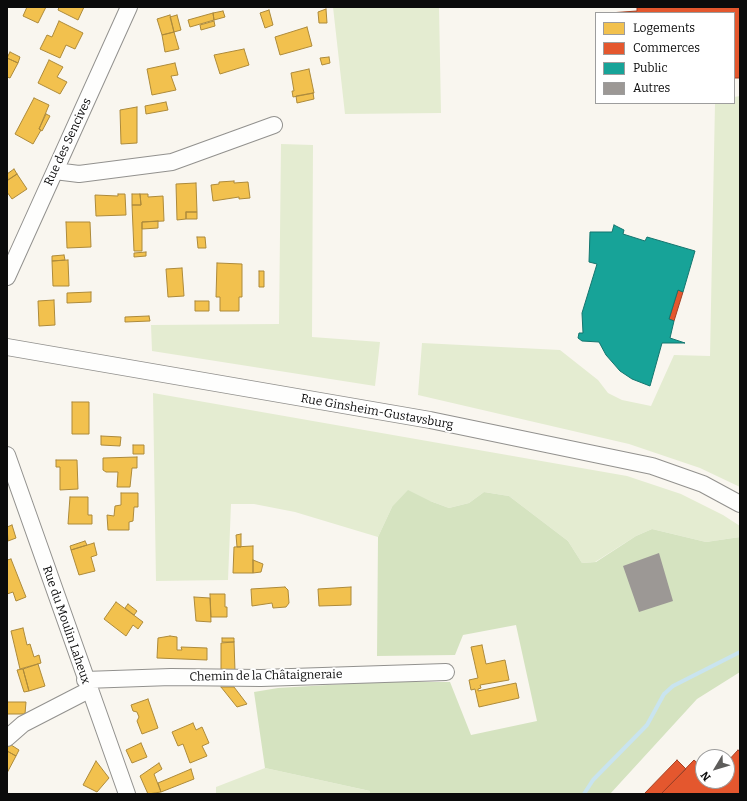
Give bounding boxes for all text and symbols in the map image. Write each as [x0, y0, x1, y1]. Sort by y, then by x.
legend [595, 12, 735, 104]
text: Logements [633, 21, 695, 35]
text: Commerces [633, 41, 700, 55]
text: Public [633, 61, 668, 75]
text: Autres [633, 81, 670, 95]
street label: Rue des Sencives [41, 96, 95, 188]
street label: Rue Ginsheim-Gustavsburg [300, 391, 454, 433]
street label: Rue du Moulin Laheux [39, 564, 93, 686]
street label: Chemin de la Châtaigneraie [189, 667, 343, 685]
north arrow [695, 749, 735, 789]
text: N [698, 769, 714, 783]

